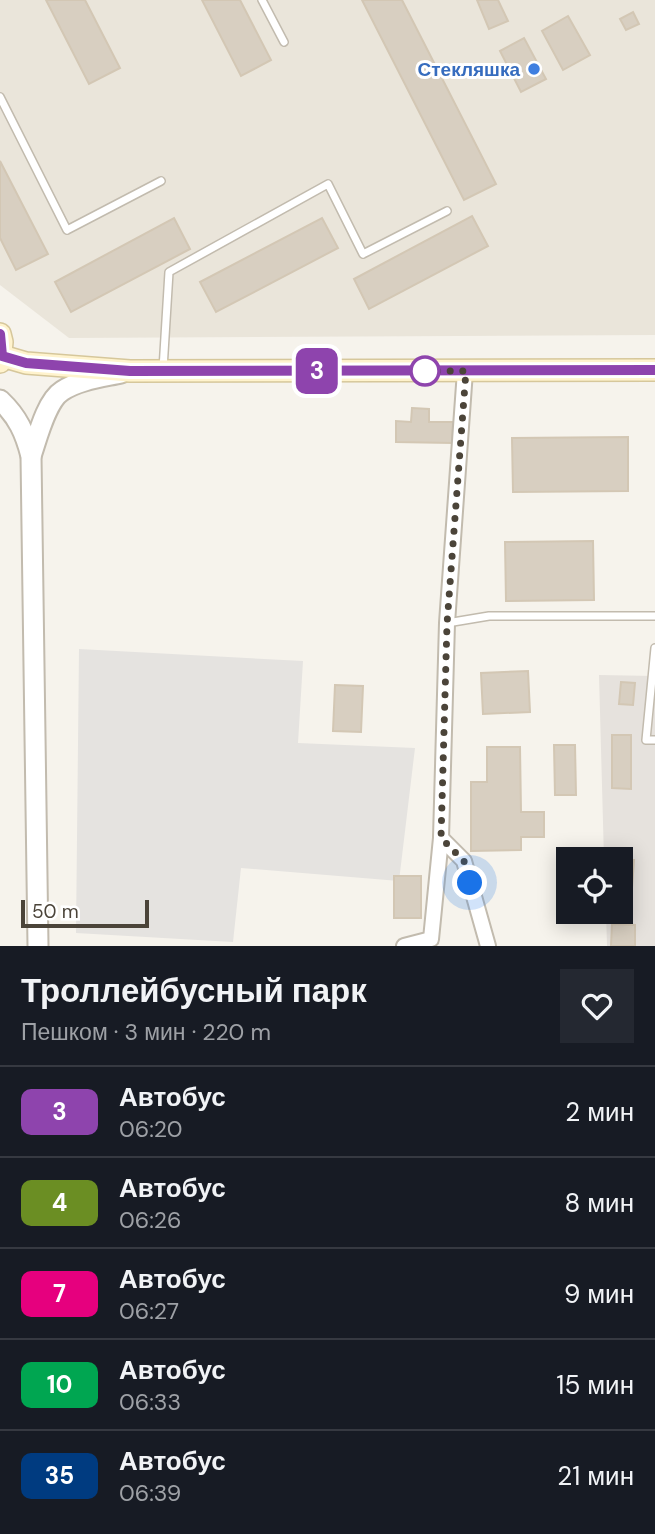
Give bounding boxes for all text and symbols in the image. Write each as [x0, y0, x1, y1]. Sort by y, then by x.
place label: Стекляшка [418, 57, 520, 82]
marker: Стекляшка [526, 61, 542, 77]
line badge: 3 [294, 348, 340, 394]
text: 3 [310, 355, 324, 386]
unlabelled marker [410, 356, 440, 386]
map controls [556, 847, 633, 924]
button: locate [556, 847, 633, 924]
your location [452, 865, 487, 900]
scale bar [21, 897, 149, 929]
text: 50 m [32, 899, 79, 924]
text: Троллейбусный парк [21, 969, 367, 1012]
button: heart [560, 969, 634, 1043]
text: Пешком · 3 мин · 220 m [21, 1017, 271, 1047]
text: Автобус [119, 1080, 226, 1114]
text: 2 мин [565, 1095, 634, 1129]
text: 3 [52, 1096, 67, 1127]
text: 06:20 [119, 1114, 183, 1144]
text: Автобус [119, 1171, 226, 1205]
text: 8 мин [565, 1186, 634, 1220]
text: 4 [52, 1187, 67, 1218]
text: 06:26 [119, 1205, 182, 1235]
text: Автобус [119, 1262, 226, 1296]
text: 9 мин [564, 1277, 634, 1311]
text: 7 [53, 1278, 66, 1309]
text: 06:27 [119, 1296, 179, 1326]
text: Автобус [119, 1353, 226, 1387]
text: 15 мин [556, 1368, 634, 1402]
text: 10 [47, 1369, 72, 1400]
text: 06:33 [119, 1387, 181, 1417]
text: Автобус [119, 1444, 226, 1478]
text: 21 мин [557, 1459, 634, 1493]
text: 35 [45, 1460, 74, 1491]
text: 06:39 [119, 1478, 181, 1508]

